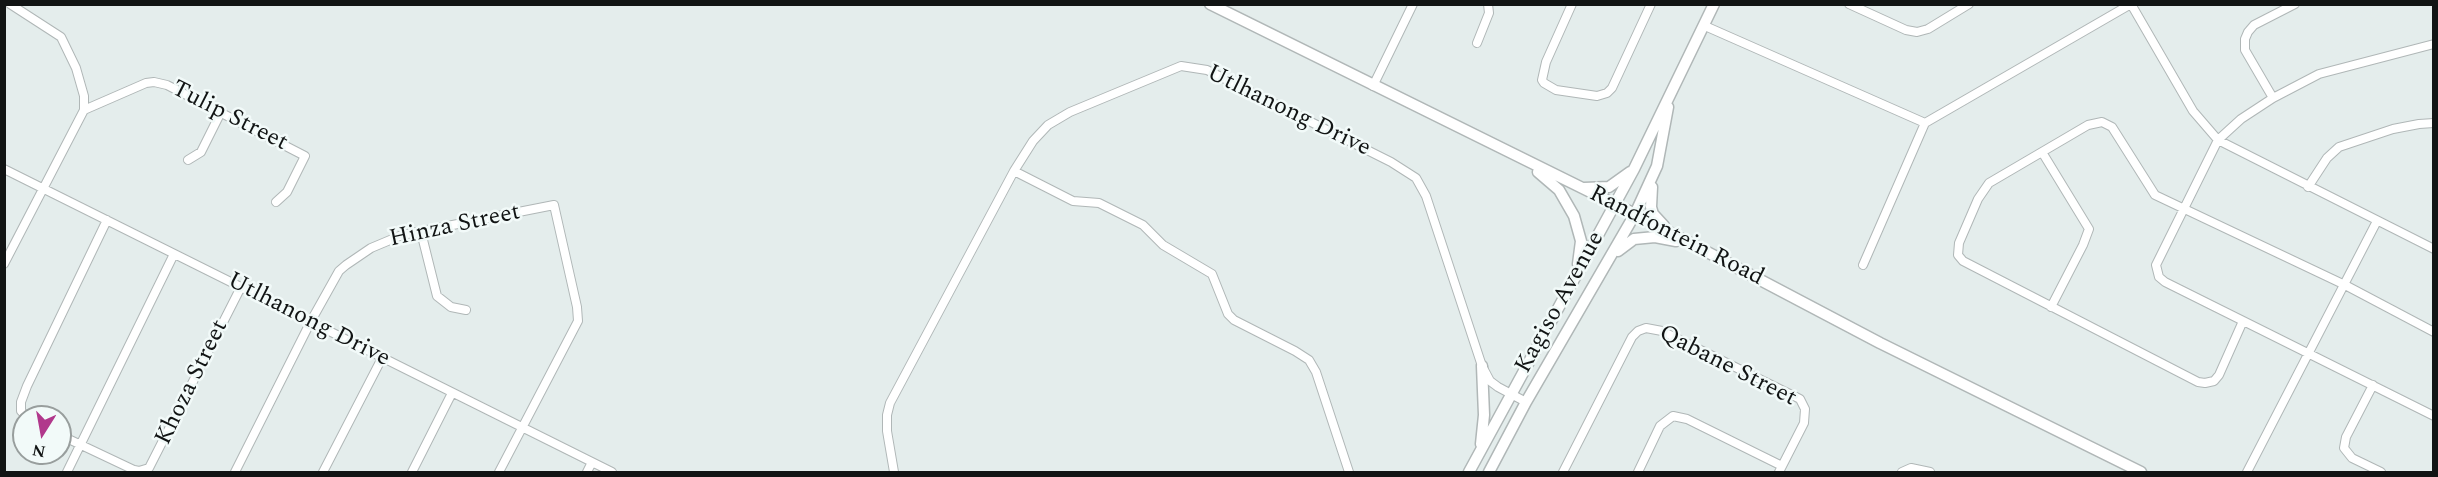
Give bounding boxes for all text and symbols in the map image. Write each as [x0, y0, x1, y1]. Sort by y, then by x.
street label: Utlhanong Drive [1201, 60, 1375, 164]
street label: Tulip Street [166, 75, 292, 159]
street label: Randfontein Road [1584, 181, 1768, 293]
street label: Hinza Street [387, 199, 523, 255]
street label: Kagiso Avenue [1510, 227, 1612, 379]
street label: Utlhanong Drive [222, 268, 394, 374]
street label: Khoza Street [150, 316, 236, 450]
street label: Qabane Street [1653, 320, 1801, 414]
north arrow [12, 405, 72, 465]
text: N [30, 438, 48, 464]

